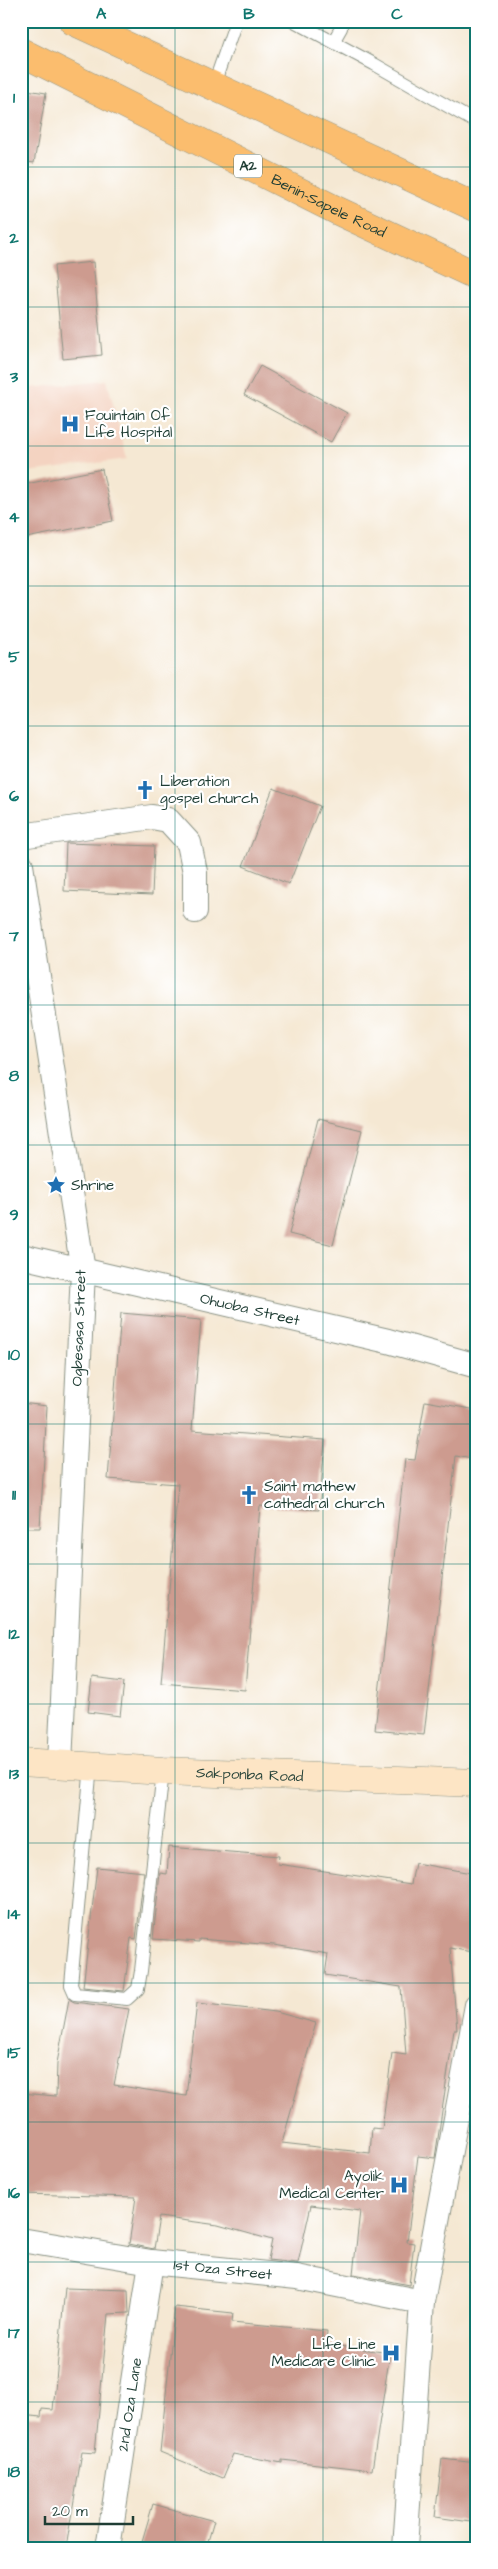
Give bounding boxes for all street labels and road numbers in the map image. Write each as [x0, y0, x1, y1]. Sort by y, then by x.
road number: A2 [234, 154, 262, 178]
street label: Benin-Sapele Road [268, 169, 390, 243]
street label: Ogbesasa Street [66, 1269, 93, 1387]
street label: Ohuoba Street [198, 1287, 302, 1331]
street label: Sakponba Road [196, 1762, 304, 1787]
street label: 1st Oza Street [172, 2254, 273, 2285]
street label: 2nd Oza Lane [112, 2356, 147, 2453]

